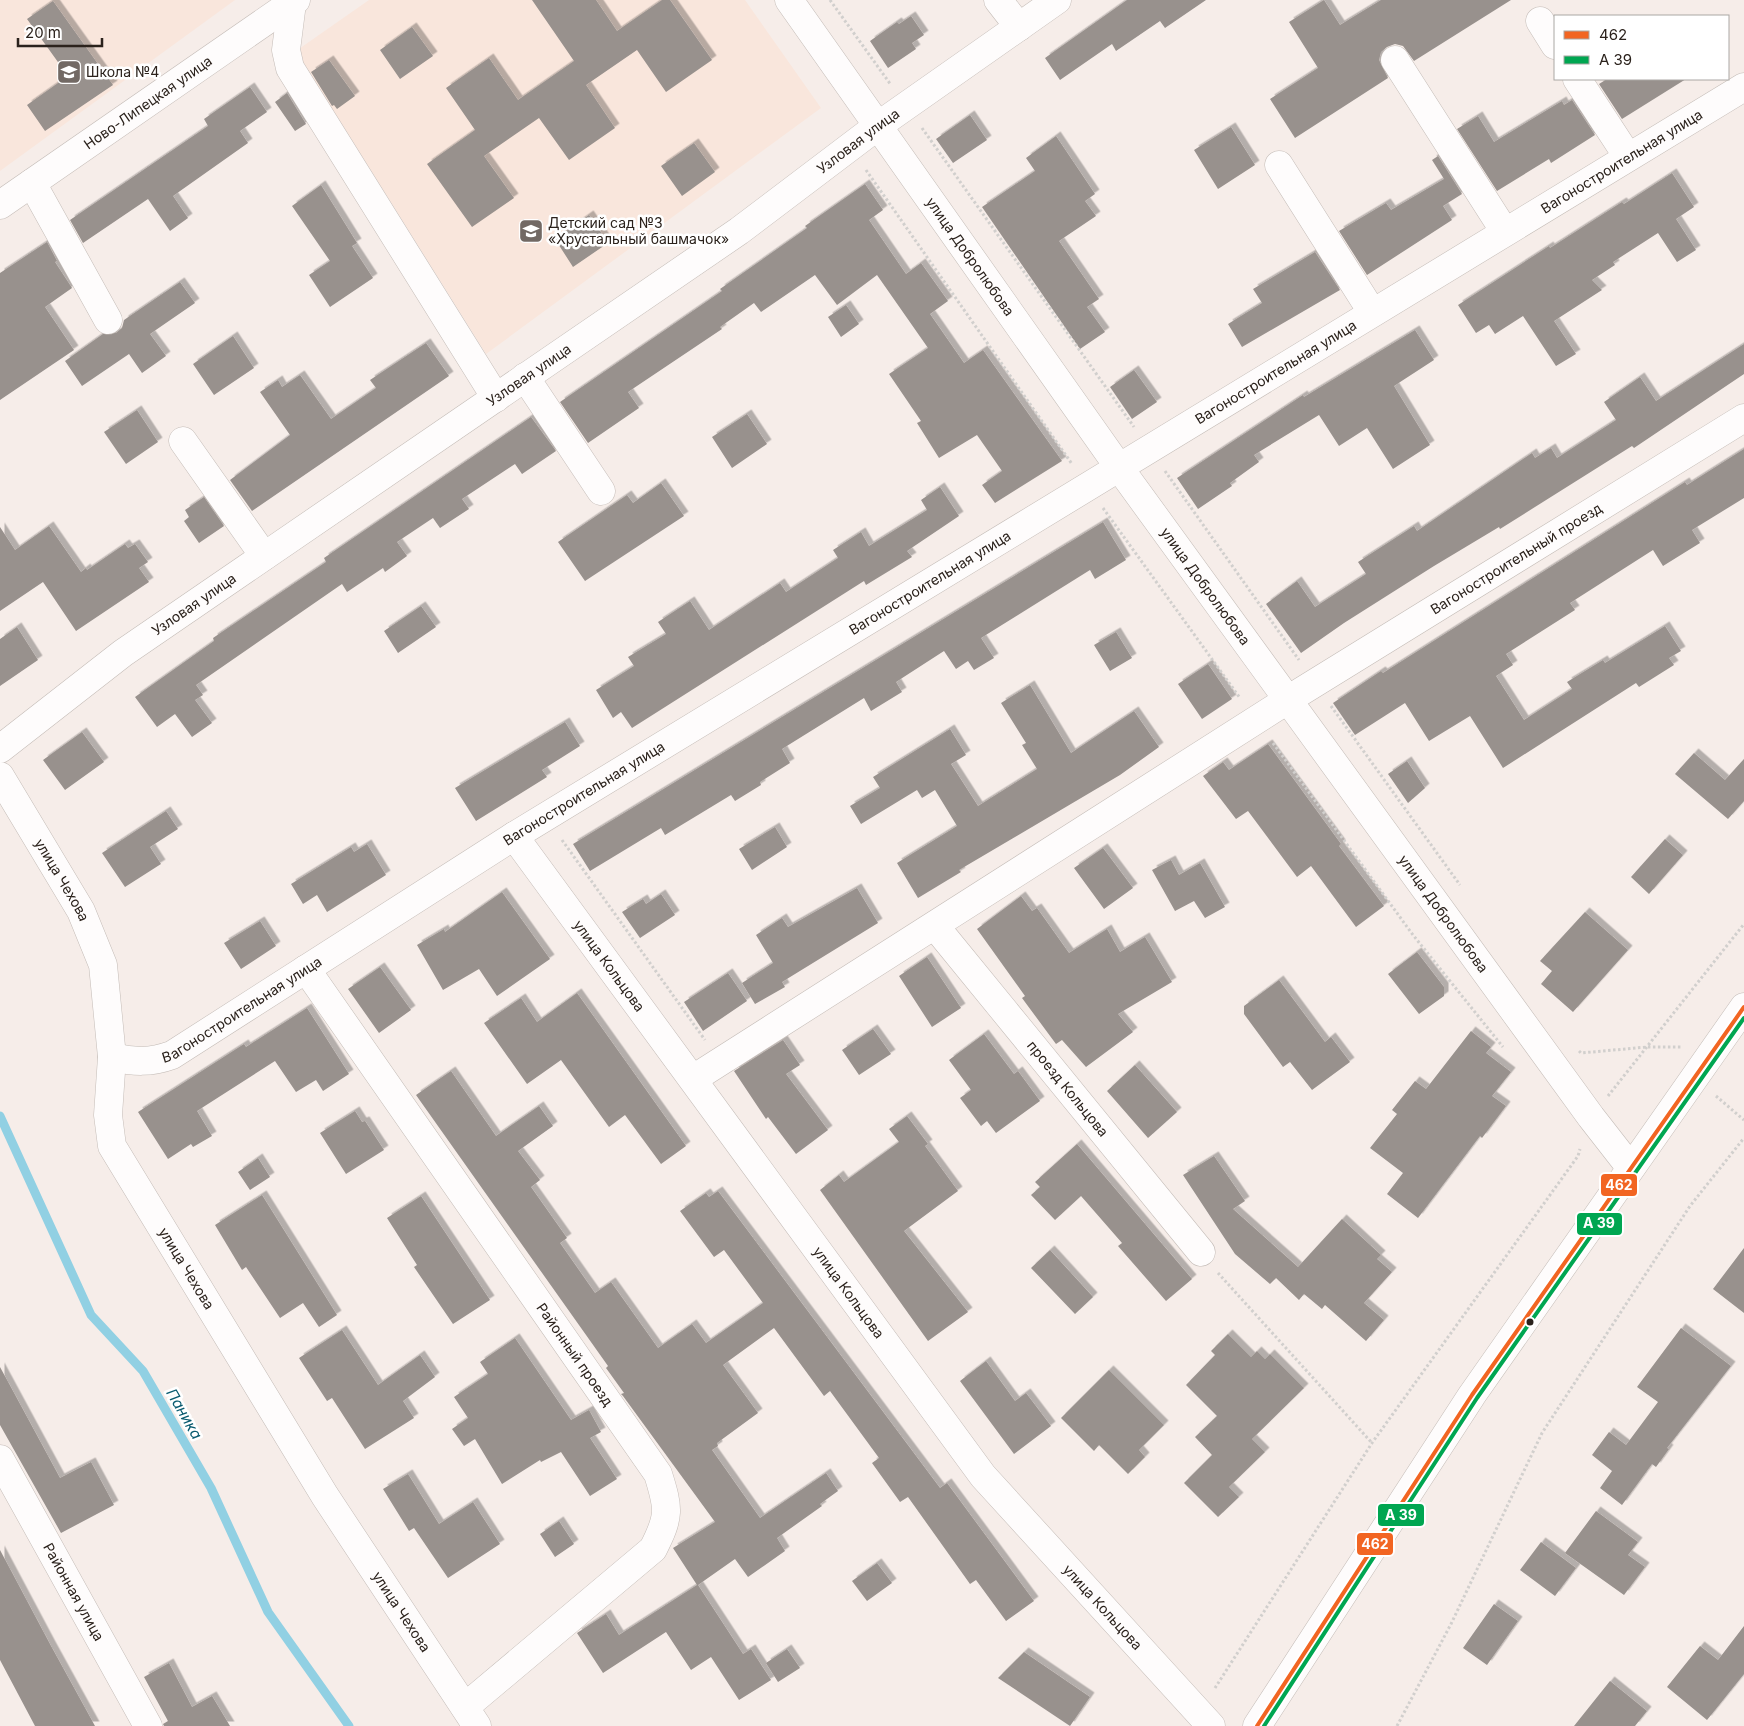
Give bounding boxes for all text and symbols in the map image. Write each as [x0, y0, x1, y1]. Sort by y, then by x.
scale bar [18, 15, 101, 47]
legend [1554, 15, 1729, 80]
text: 20 m [25, 23, 61, 42]
text: 462 [1599, 25, 1627, 44]
text: А 39 [1599, 50, 1632, 69]
street label: Ново-Липецкая улица [80, 52, 215, 152]
school or university icon: Школа №4 [56, 59, 82, 85]
place label: Школа №4 [86, 63, 159, 80]
street label: Узловая улица [813, 104, 902, 177]
street label: Вагоностроительная улица [1538, 105, 1705, 217]
street label: улица Добролюбова [923, 194, 1018, 319]
place label: Детский сад №3 «Хрустальный башмачок» [548, 214, 729, 247]
school or university icon: Детский сад №3 «Хрустальный башмачок» [518, 218, 544, 244]
street label: Вагоностроительная улица [1192, 316, 1359, 427]
street label: Узловая улица [483, 340, 574, 409]
street label: Вагоностроительный проезд [1427, 499, 1605, 618]
street label: улица Добролюбова [1157, 524, 1254, 648]
street label: Вагоностроительная улица [846, 527, 1013, 638]
street label: Узловая улица [148, 569, 239, 639]
street label: Вагоностроительная улица [500, 737, 668, 849]
street label: улица Чехова [31, 835, 93, 923]
street label: улица Добролюбова [1395, 851, 1492, 976]
street label: улица Кольцова [570, 916, 649, 1015]
street label: Вагоностроительная улица [160, 952, 325, 1066]
street label: проезд Кольцова [1024, 1037, 1112, 1140]
line badge: 462 [1600, 1173, 1638, 1197]
text: 462 [1605, 1176, 1633, 1193]
line badge: А 39 [1576, 1212, 1623, 1236]
text: А 39 [1583, 1214, 1615, 1231]
street label: улица Чехова [156, 1224, 218, 1312]
street label: улица Кольцова [810, 1243, 888, 1341]
street label: Районный проезд [533, 1300, 617, 1409]
unlabelled marker [1525, 1317, 1535, 1327]
water label: Паника [162, 1385, 207, 1443]
line badge: А 39 [1377, 1503, 1425, 1527]
text: А 39 [1385, 1506, 1417, 1523]
line badge: 462 [1356, 1532, 1394, 1556]
text: 462 [1361, 1535, 1389, 1552]
street label: Районная улица [40, 1540, 108, 1644]
street label: улица Кольцова [1060, 1561, 1146, 1653]
street label: улица Чехова [369, 1568, 435, 1655]

